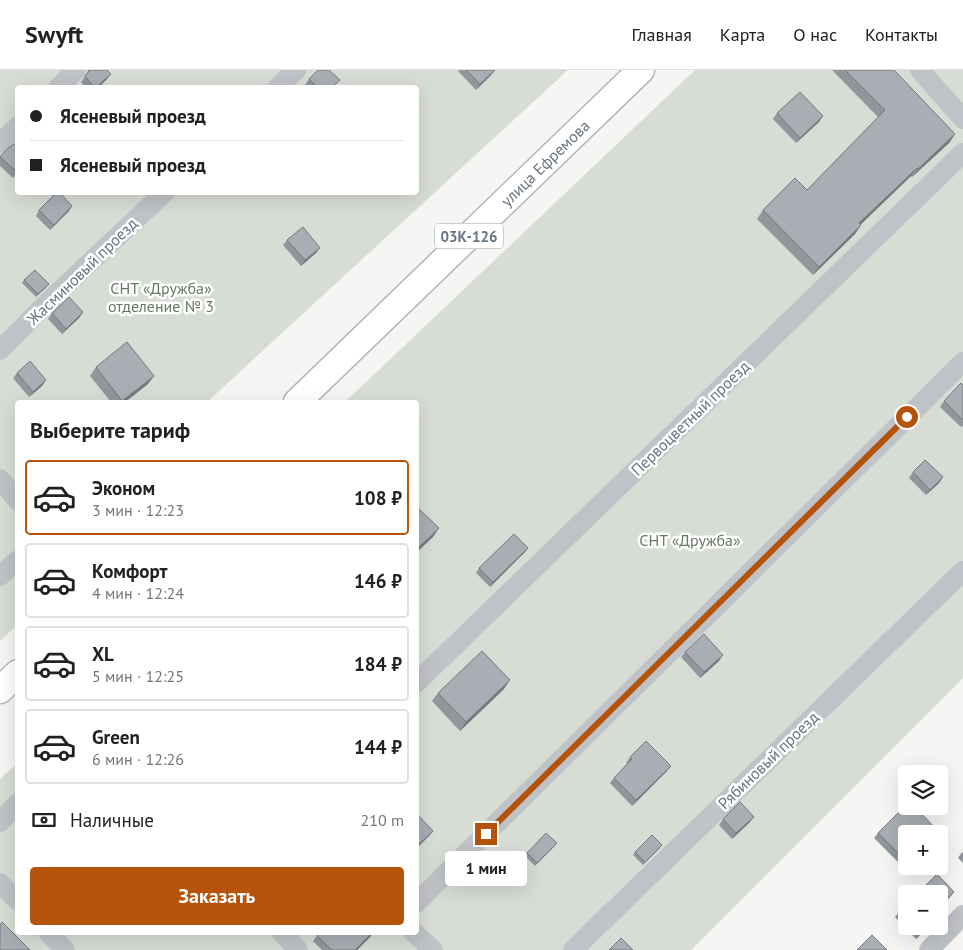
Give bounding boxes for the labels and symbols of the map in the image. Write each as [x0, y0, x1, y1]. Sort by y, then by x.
street label: улица Ефремова [496, 115, 594, 211]
street label: Жасминовый проезд [22, 213, 142, 329]
road number: 03К-126 [435, 224, 503, 248]
park label: СНТ «Дружба» отделение № 3 [108, 278, 214, 316]
street label: Первоцветный проезд [627, 356, 754, 480]
route start [896, 406, 918, 428]
park label: СНТ «Дружба» [639, 530, 741, 550]
street label: Рябиновый проезд [714, 707, 823, 813]
route end [475, 823, 497, 845]
callout: 1 мин [445, 852, 527, 886]

